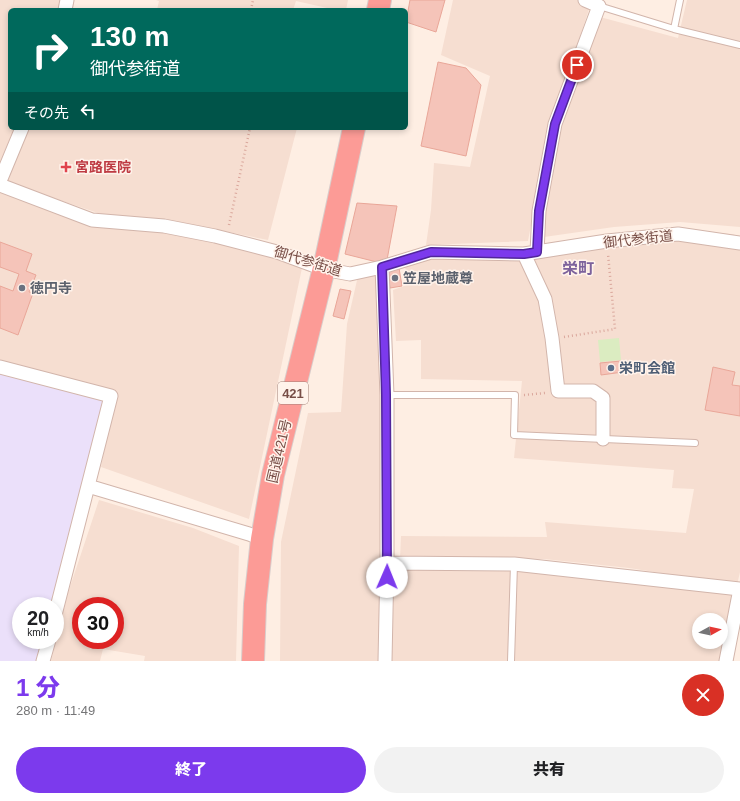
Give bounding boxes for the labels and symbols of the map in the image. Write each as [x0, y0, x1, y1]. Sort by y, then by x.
pin [560, 48, 594, 82]
place label: 宮路医院 [75, 159, 131, 175]
marker: 宮路医院 [60, 161, 72, 173]
street label: 御代参街道 [602, 227, 674, 251]
street label: 御代参街道 [272, 243, 344, 279]
district label: 栄町 [562, 260, 594, 277]
place label: 笠屋地蔵尊 [403, 270, 473, 286]
marker: 笠屋地蔵尊 [390, 273, 400, 283]
place label: 徳円寺 [30, 280, 72, 296]
marker: 徳円寺 [17, 283, 27, 293]
place label: 栄町会館 [619, 360, 675, 376]
marker: 栄町会館 [606, 363, 616, 373]
road number: 421 [278, 382, 308, 404]
street label: 国道421号 [264, 417, 294, 485]
position arrow [366, 556, 408, 598]
speed limit sign: 30 [72, 597, 124, 649]
north arrow [692, 613, 728, 649]

